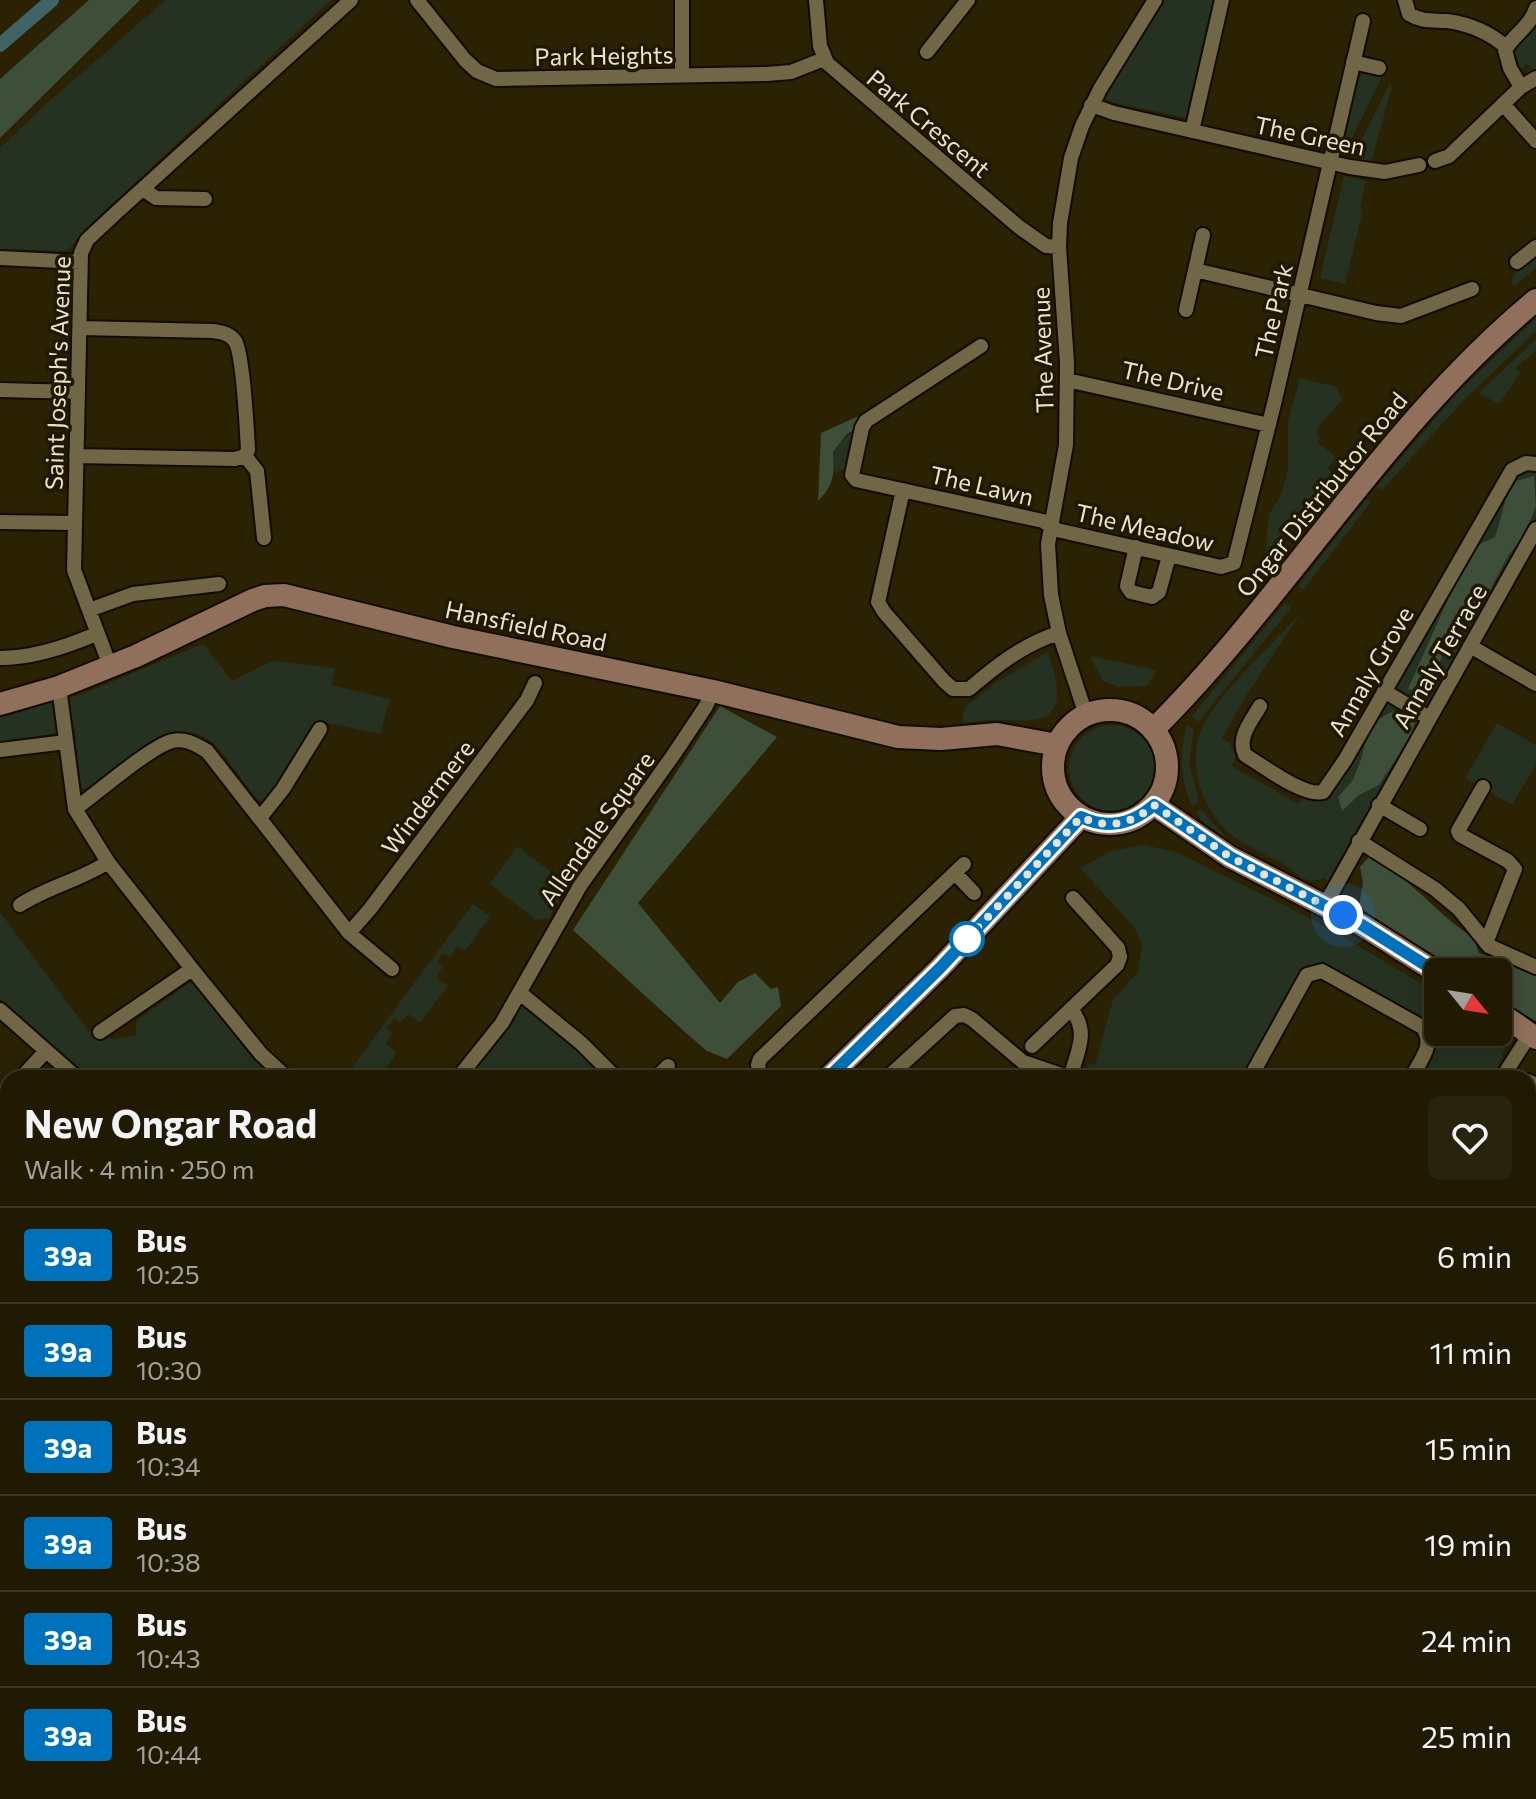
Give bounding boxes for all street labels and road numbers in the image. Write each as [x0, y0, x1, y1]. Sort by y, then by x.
street label: Park Heights [534, 39, 674, 71]
street label: Park Crescent [861, 63, 997, 183]
street label: The Green [1252, 109, 1368, 161]
street label: Saint Joseph's Avenue [38, 256, 76, 490]
street label: The Park [1248, 261, 1298, 361]
street label: The Avenue [1025, 286, 1059, 414]
street label: The Drive [1119, 354, 1227, 406]
street label: Ongar Distributor Road [1229, 386, 1413, 602]
street label: The Lawn [927, 459, 1037, 511]
street label: The Meadow [1073, 497, 1217, 557]
street label: Annaly Terrace [1386, 579, 1492, 733]
street label: Hansfield Road [443, 594, 609, 656]
street label: Annaly Grove [1321, 601, 1419, 741]
street label: Windermere [375, 734, 479, 860]
street label: Allendale Square [532, 746, 660, 910]

